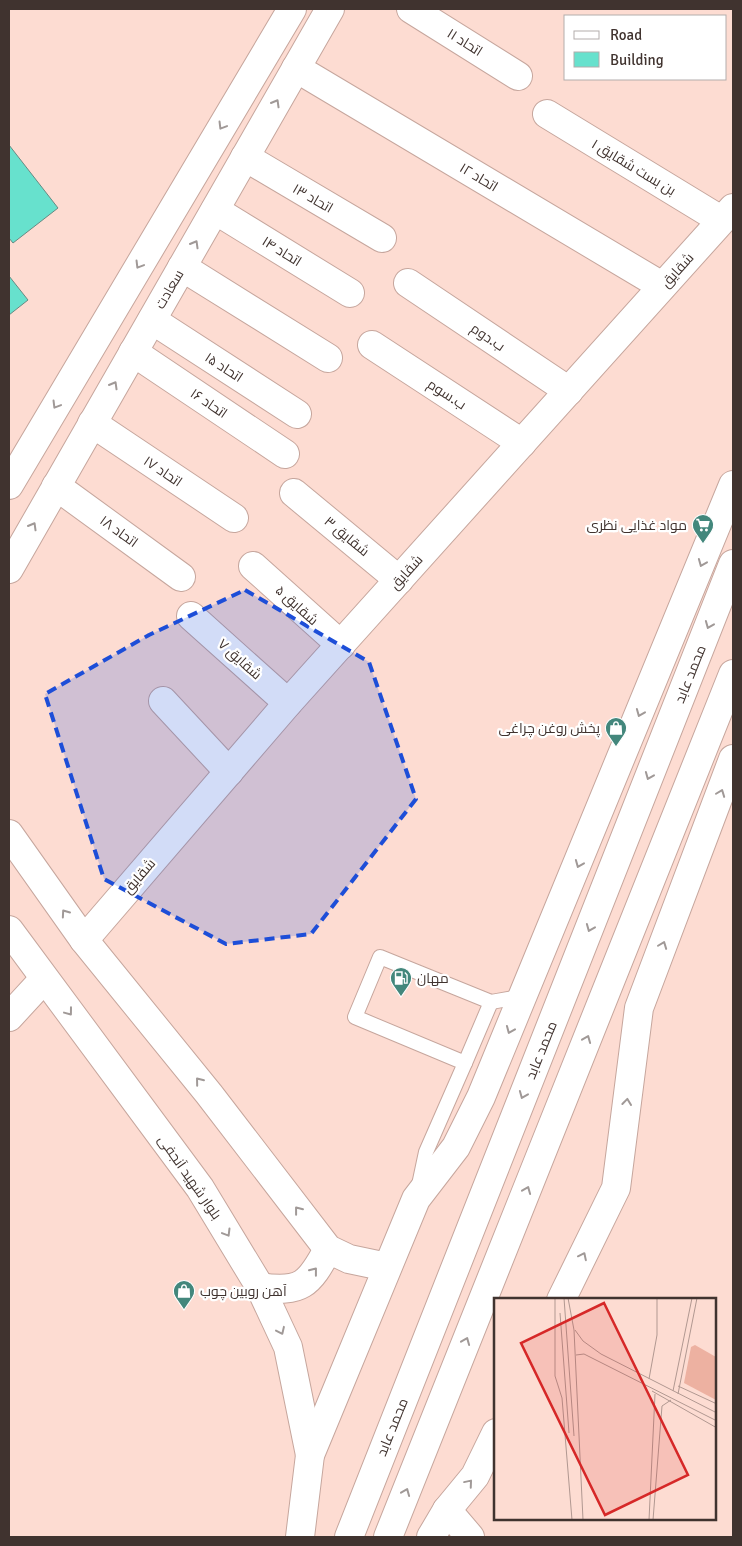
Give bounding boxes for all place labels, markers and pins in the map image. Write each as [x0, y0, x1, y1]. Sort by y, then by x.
supermarket icon: مواد غذایی نظری [691, 513, 715, 544]
place label: مواد غذایی نظری [587, 517, 687, 534]
shop icon: پخش روغن چراغی [604, 716, 628, 747]
place label: پخش روغن چراغی [498, 720, 600, 738]
fuel station icon: مهان [389, 966, 413, 997]
place label: مهان [417, 970, 449, 987]
shop icon: آهن روبین چوب [172, 1279, 196, 1310]
place label: آهن روبین چوب [200, 1283, 287, 1301]

